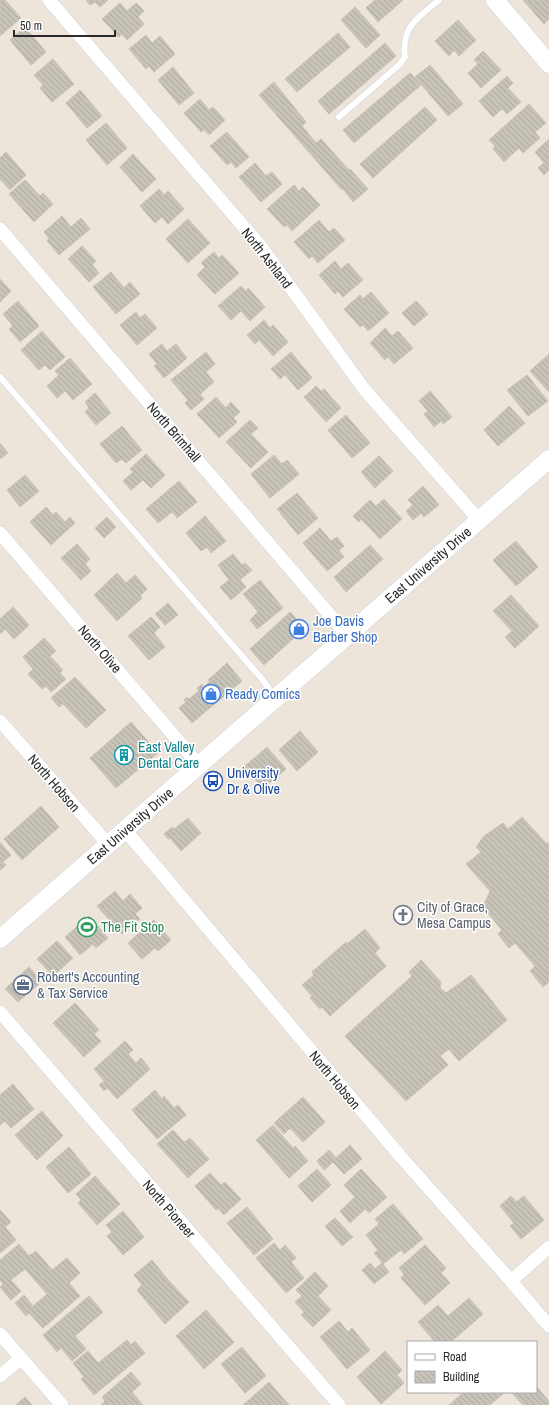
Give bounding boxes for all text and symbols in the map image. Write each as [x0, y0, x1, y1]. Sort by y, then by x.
scale bar [14, 12, 115, 38]
text: 50 m [20, 18, 42, 34]
street label: North Ashland [238, 224, 296, 292]
street label: North Brimhall [143, 398, 205, 466]
street label: East University Drive [381, 523, 475, 607]
place label: Joe Davis Barber Shop [313, 612, 377, 646]
shop icon: Joe Davis Barber Shop [288, 618, 310, 640]
street label: North Olive [74, 621, 126, 677]
shop icon: Ready Comics [200, 683, 222, 705]
place label: Ready Comics [225, 685, 301, 703]
place label: East Valley Dental Care [138, 738, 199, 772]
building icon: East Valley Dental Care [113, 744, 135, 766]
street label: North Hobson [24, 750, 84, 816]
place label: University Dr & Olive [227, 764, 280, 798]
bus stop icon: University Dr & Olive [202, 770, 224, 792]
street label: East University Drive [83, 784, 177, 868]
place label: City of Grace, Mesa Campus [417, 898, 491, 932]
church icon: City of Grace, Mesa Campus [392, 904, 414, 926]
sports icon: The Fit Stop [76, 916, 98, 938]
place label: The Fit Stop [101, 918, 164, 936]
place label: Robert's Accounting & Tax Service [37, 968, 140, 1002]
office icon: Robert's Accounting & Tax Service [12, 974, 34, 996]
street label: North Hobson [305, 1047, 365, 1113]
street label: North Pioneer [139, 1176, 199, 1242]
legend [407, 1341, 537, 1393]
text: Road [443, 1349, 467, 1365]
text: Building [443, 1369, 480, 1385]

